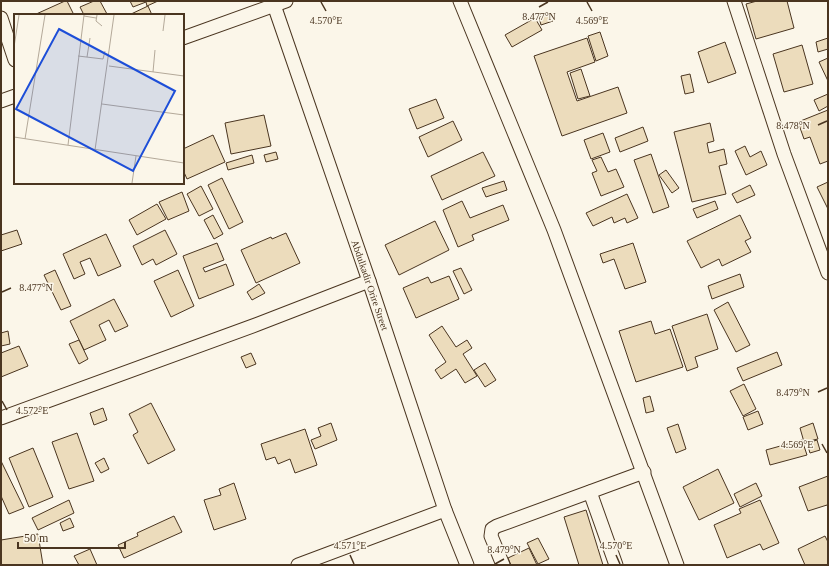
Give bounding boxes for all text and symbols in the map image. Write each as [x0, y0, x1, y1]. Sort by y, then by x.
text: 8.477°N [522, 11, 556, 22]
inset map [14, 14, 184, 184]
text: 4.570°E [310, 15, 342, 26]
text: 4.569°E [576, 15, 608, 26]
text: 8.478°N [776, 120, 810, 131]
street label: Abdulkadir Orire Street [349, 238, 391, 332]
text: 8.477°N [19, 282, 53, 293]
text: 8.479°N [776, 387, 810, 398]
text: 4.572°E [16, 405, 48, 416]
text: 4.569°E [781, 439, 813, 450]
scale bar [18, 524, 125, 550]
text: 50 m [24, 531, 49, 545]
text: 4.571°E [334, 540, 366, 551]
text: 4.570°E [600, 540, 632, 551]
text: 8.479°N [487, 544, 521, 555]

